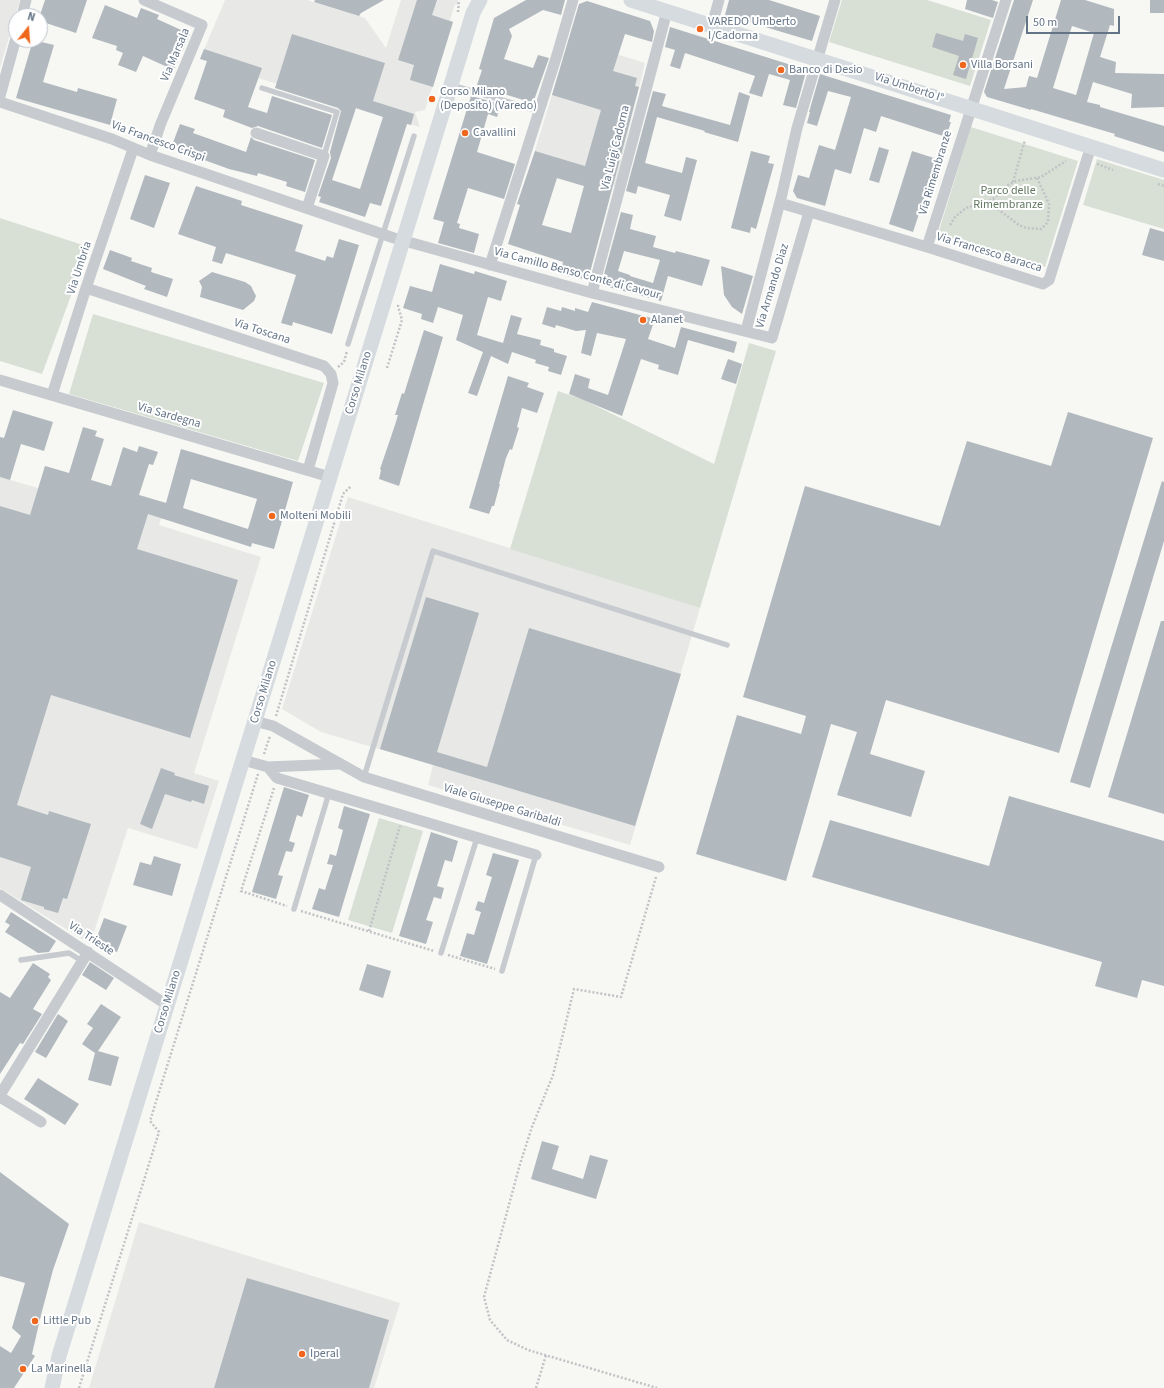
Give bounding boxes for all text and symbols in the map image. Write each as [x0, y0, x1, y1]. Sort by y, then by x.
north arrow [8, 8, 48, 48]
scale bar [1028, 8, 1122, 34]
text: N [26, 9, 37, 25]
text: 50 m [1033, 14, 1057, 31]
place label: VAREDO Umberto I/Cadorna [708, 15, 796, 43]
marker: VAREDO Umberto I/Cadorna [695, 24, 705, 34]
street label: Via Marsala [158, 26, 194, 84]
place label: Villa Borsani [971, 58, 1033, 72]
marker: Villa Borsani [958, 60, 968, 70]
place label: Banco di Desio [789, 63, 863, 77]
marker: Banco di Desio [776, 65, 786, 75]
street label: Via Umberto I° [873, 70, 945, 106]
place label: Corso Milano (Deposito) (Varedo) [440, 85, 537, 113]
marker: Corso Milano (Deposito) (Varedo) [427, 94, 437, 104]
street label: Via Luigi Cadorna [598, 104, 634, 192]
street label: Via Francesco Crispi [109, 118, 207, 166]
place label: Cavallini [473, 126, 516, 140]
marker: Cavallini [460, 128, 470, 138]
street label: Via Rimembranze [916, 129, 956, 217]
park label: Parco delle Rimembranze [973, 184, 1043, 212]
street label: Via Francesco Baracca [934, 230, 1044, 276]
street label: Via Umbria [65, 240, 95, 296]
street label: Via Armando Diaz [753, 242, 793, 330]
street label: Via Camillo Benso Conte di Cavour [492, 245, 662, 303]
place label: Alanet [651, 313, 683, 327]
marker: Alanet [638, 315, 648, 325]
street label: Via Toscana [232, 316, 292, 348]
street label: Corso Milano [343, 350, 375, 416]
street label: Via Sardegna [136, 400, 202, 432]
place label: Molteni Mobili [280, 509, 351, 523]
marker: Molteni Mobili [267, 511, 277, 521]
street label: Corso Milano [248, 659, 280, 725]
street label: Viale Giuseppe Garibaldi [442, 781, 562, 831]
street label: Via Trieste [66, 919, 116, 959]
street label: Corso Milano [152, 969, 184, 1035]
place label: Little Pub [43, 1314, 91, 1328]
marker: Little Pub [30, 1316, 40, 1326]
place label: Iperal [310, 1347, 339, 1361]
marker: Iperal [297, 1349, 307, 1359]
place label: La Marinella [31, 1362, 92, 1376]
marker: La Marinella [18, 1364, 28, 1374]

